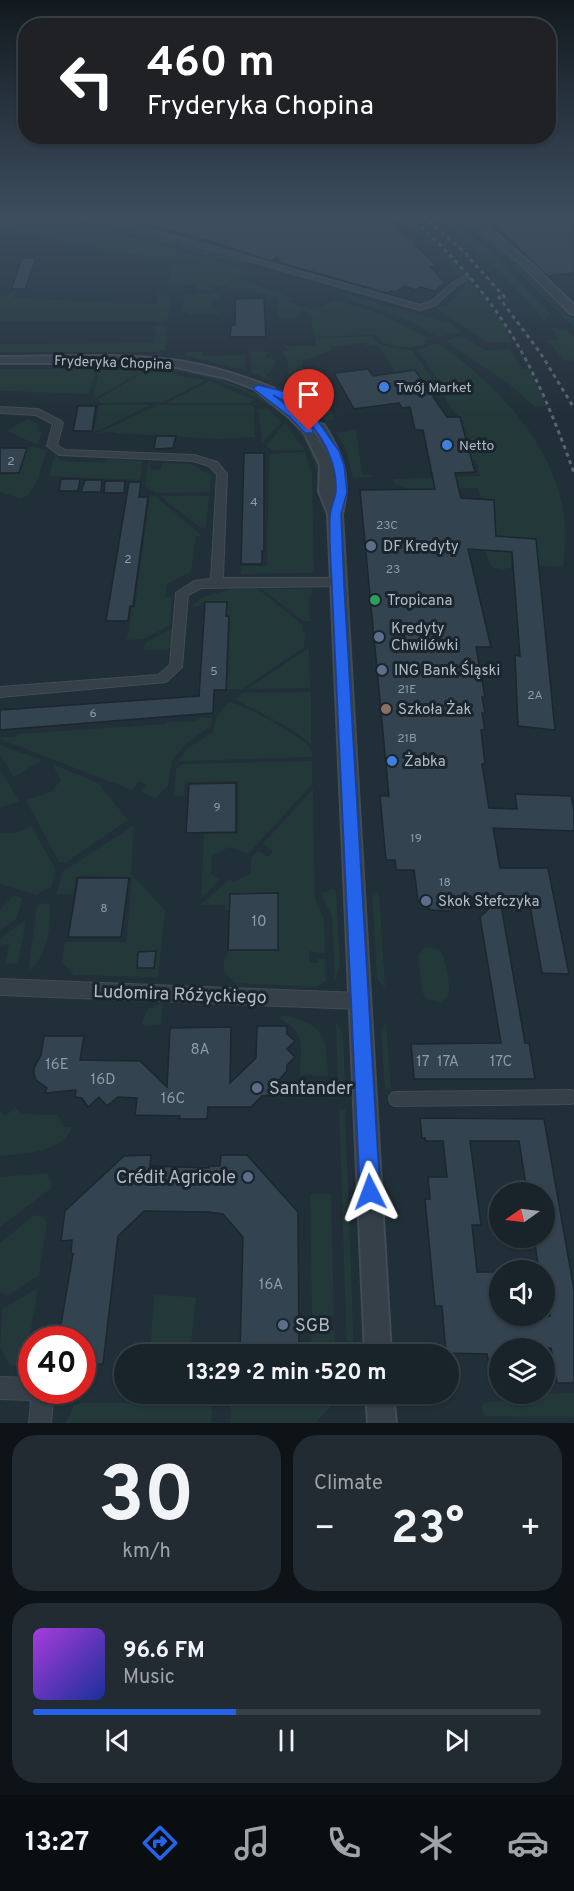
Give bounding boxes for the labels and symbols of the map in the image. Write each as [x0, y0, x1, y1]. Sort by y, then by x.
street label: Fryderyka Chopina [54, 353, 172, 374]
pin [283, 369, 334, 431]
marker: Twój Market [377, 380, 391, 394]
place label: Twój Market [396, 380, 472, 397]
marker: Netto [440, 438, 454, 452]
place label: Netto [459, 438, 495, 455]
house number: 2 [7, 454, 15, 470]
house number: 4 [250, 495, 258, 511]
house number: 23C [376, 518, 398, 534]
place label: DF Kredyty [383, 538, 459, 557]
marker: DF Kredyty [364, 539, 378, 553]
house number: 2 [124, 552, 132, 568]
house number: 23 [386, 562, 400, 578]
place label: Tropicana [387, 592, 452, 611]
marker: Tropicana [368, 593, 382, 607]
place label: Kredyty Chwilówki [391, 620, 458, 656]
marker: Kredyty Chwilówki [372, 630, 386, 644]
place label: ING Bank Śląski [394, 660, 500, 681]
marker: ING Bank Śląski [375, 663, 389, 677]
house number: 5 [210, 664, 218, 680]
house number: 21E [398, 682, 416, 698]
house number: 2A [527, 688, 543, 704]
place label: Szkoła Żak [398, 700, 471, 720]
marker: Szkoła Żak [379, 702, 393, 716]
house number: 6 [89, 706, 97, 722]
house number: 21B [397, 731, 417, 747]
place label: Żabka [404, 752, 446, 772]
marker: Żabka [385, 754, 399, 768]
house number: 9 [213, 800, 221, 816]
house number: 19 [410, 831, 422, 847]
house number: 18 [439, 875, 451, 891]
place label: Skok Stefczyka [438, 893, 539, 912]
marker: Skok Stefczyka [419, 894, 433, 908]
house number: 8 [100, 901, 108, 917]
house number: 10 [251, 913, 267, 932]
street label: Ludomira Różyckiego [93, 981, 267, 1010]
house number: 8A [190, 1041, 210, 1060]
house number: 17 [416, 1053, 430, 1072]
house number: 17A [437, 1053, 459, 1072]
house number: 17C [490, 1053, 512, 1072]
house number: 16E [45, 1056, 69, 1075]
house number: 16D [91, 1071, 115, 1090]
place label: Santander [269, 1078, 353, 1101]
marker: Santander [250, 1081, 264, 1095]
house number: 16C [161, 1090, 185, 1109]
position arrow [338, 1160, 402, 1224]
place label: Crédit Agricole [116, 1167, 236, 1190]
marker: Crédit Agricole [241, 1170, 255, 1184]
north arrow [489, 1182, 555, 1248]
house number: 16A [259, 1276, 283, 1295]
place label: SGB [295, 1315, 330, 1338]
marker: SGB [276, 1318, 290, 1332]
speed limit sign: 40 [18, 1326, 96, 1404]

